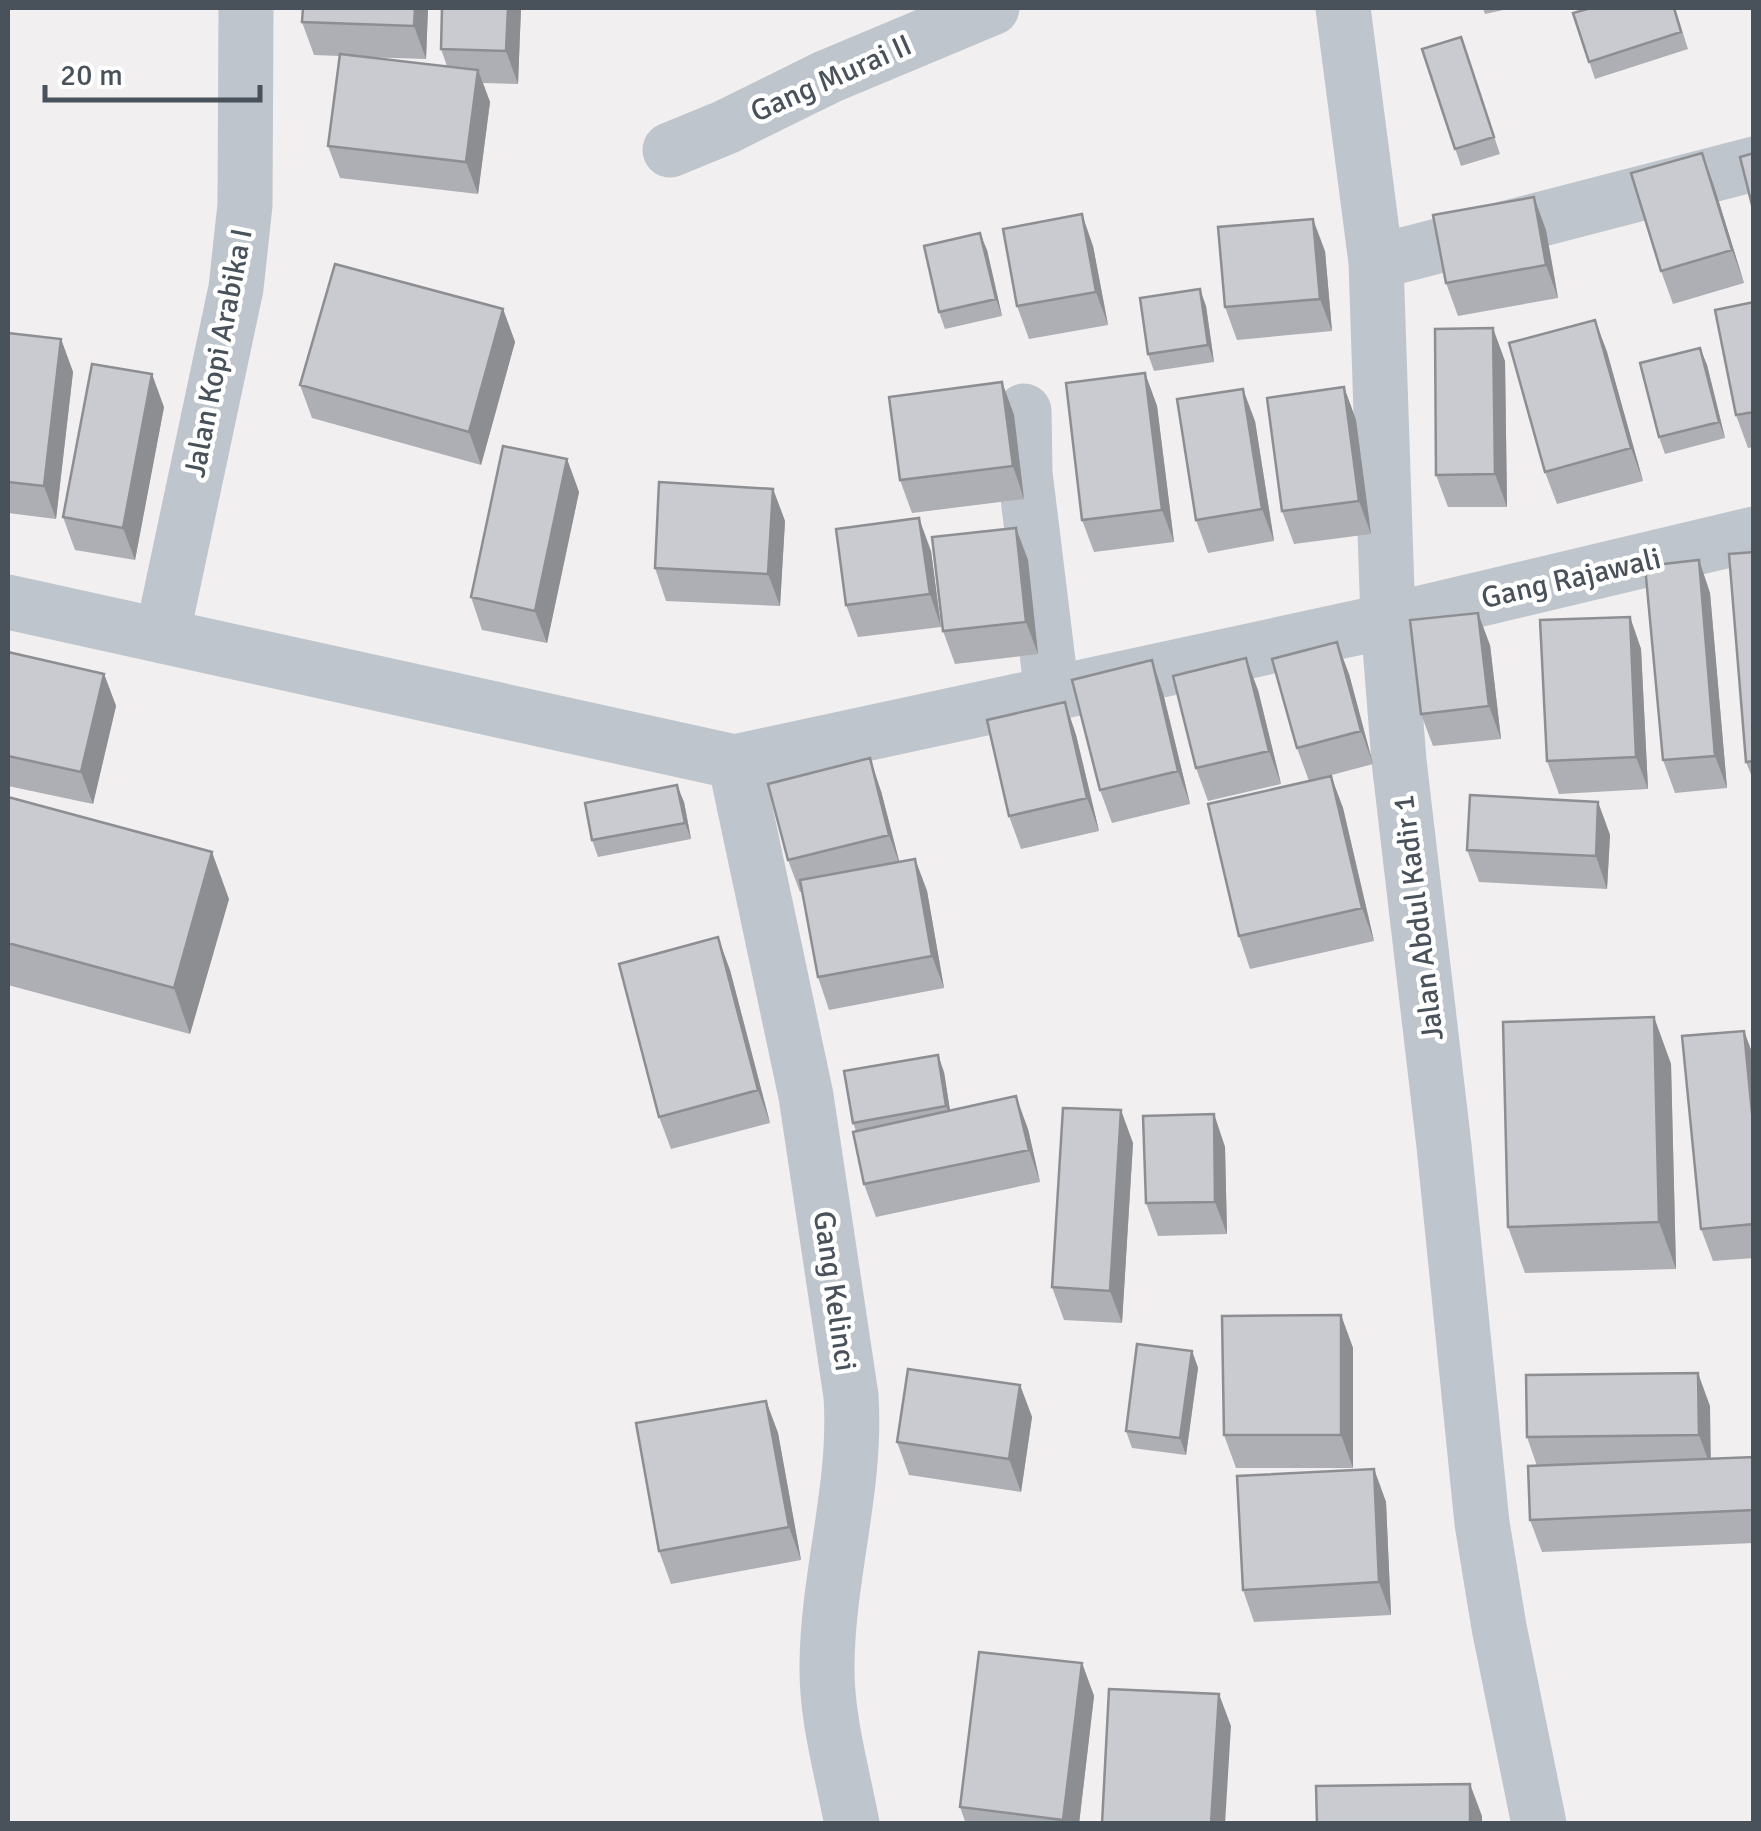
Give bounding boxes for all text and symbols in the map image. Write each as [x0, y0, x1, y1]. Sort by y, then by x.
street label: Gang Murai II [745, 27, 917, 130]
scale bar [45, 40, 260, 102]
text: 20 m [60, 57, 123, 94]
street label: Jalan Kopi Arabika I [176, 226, 261, 481]
street label: Gang Rajawali [1478, 540, 1664, 617]
street label: Jalan Abdul Kadir 1 [1385, 793, 1452, 1043]
street label: Gang Kelinci [805, 1209, 864, 1374]

